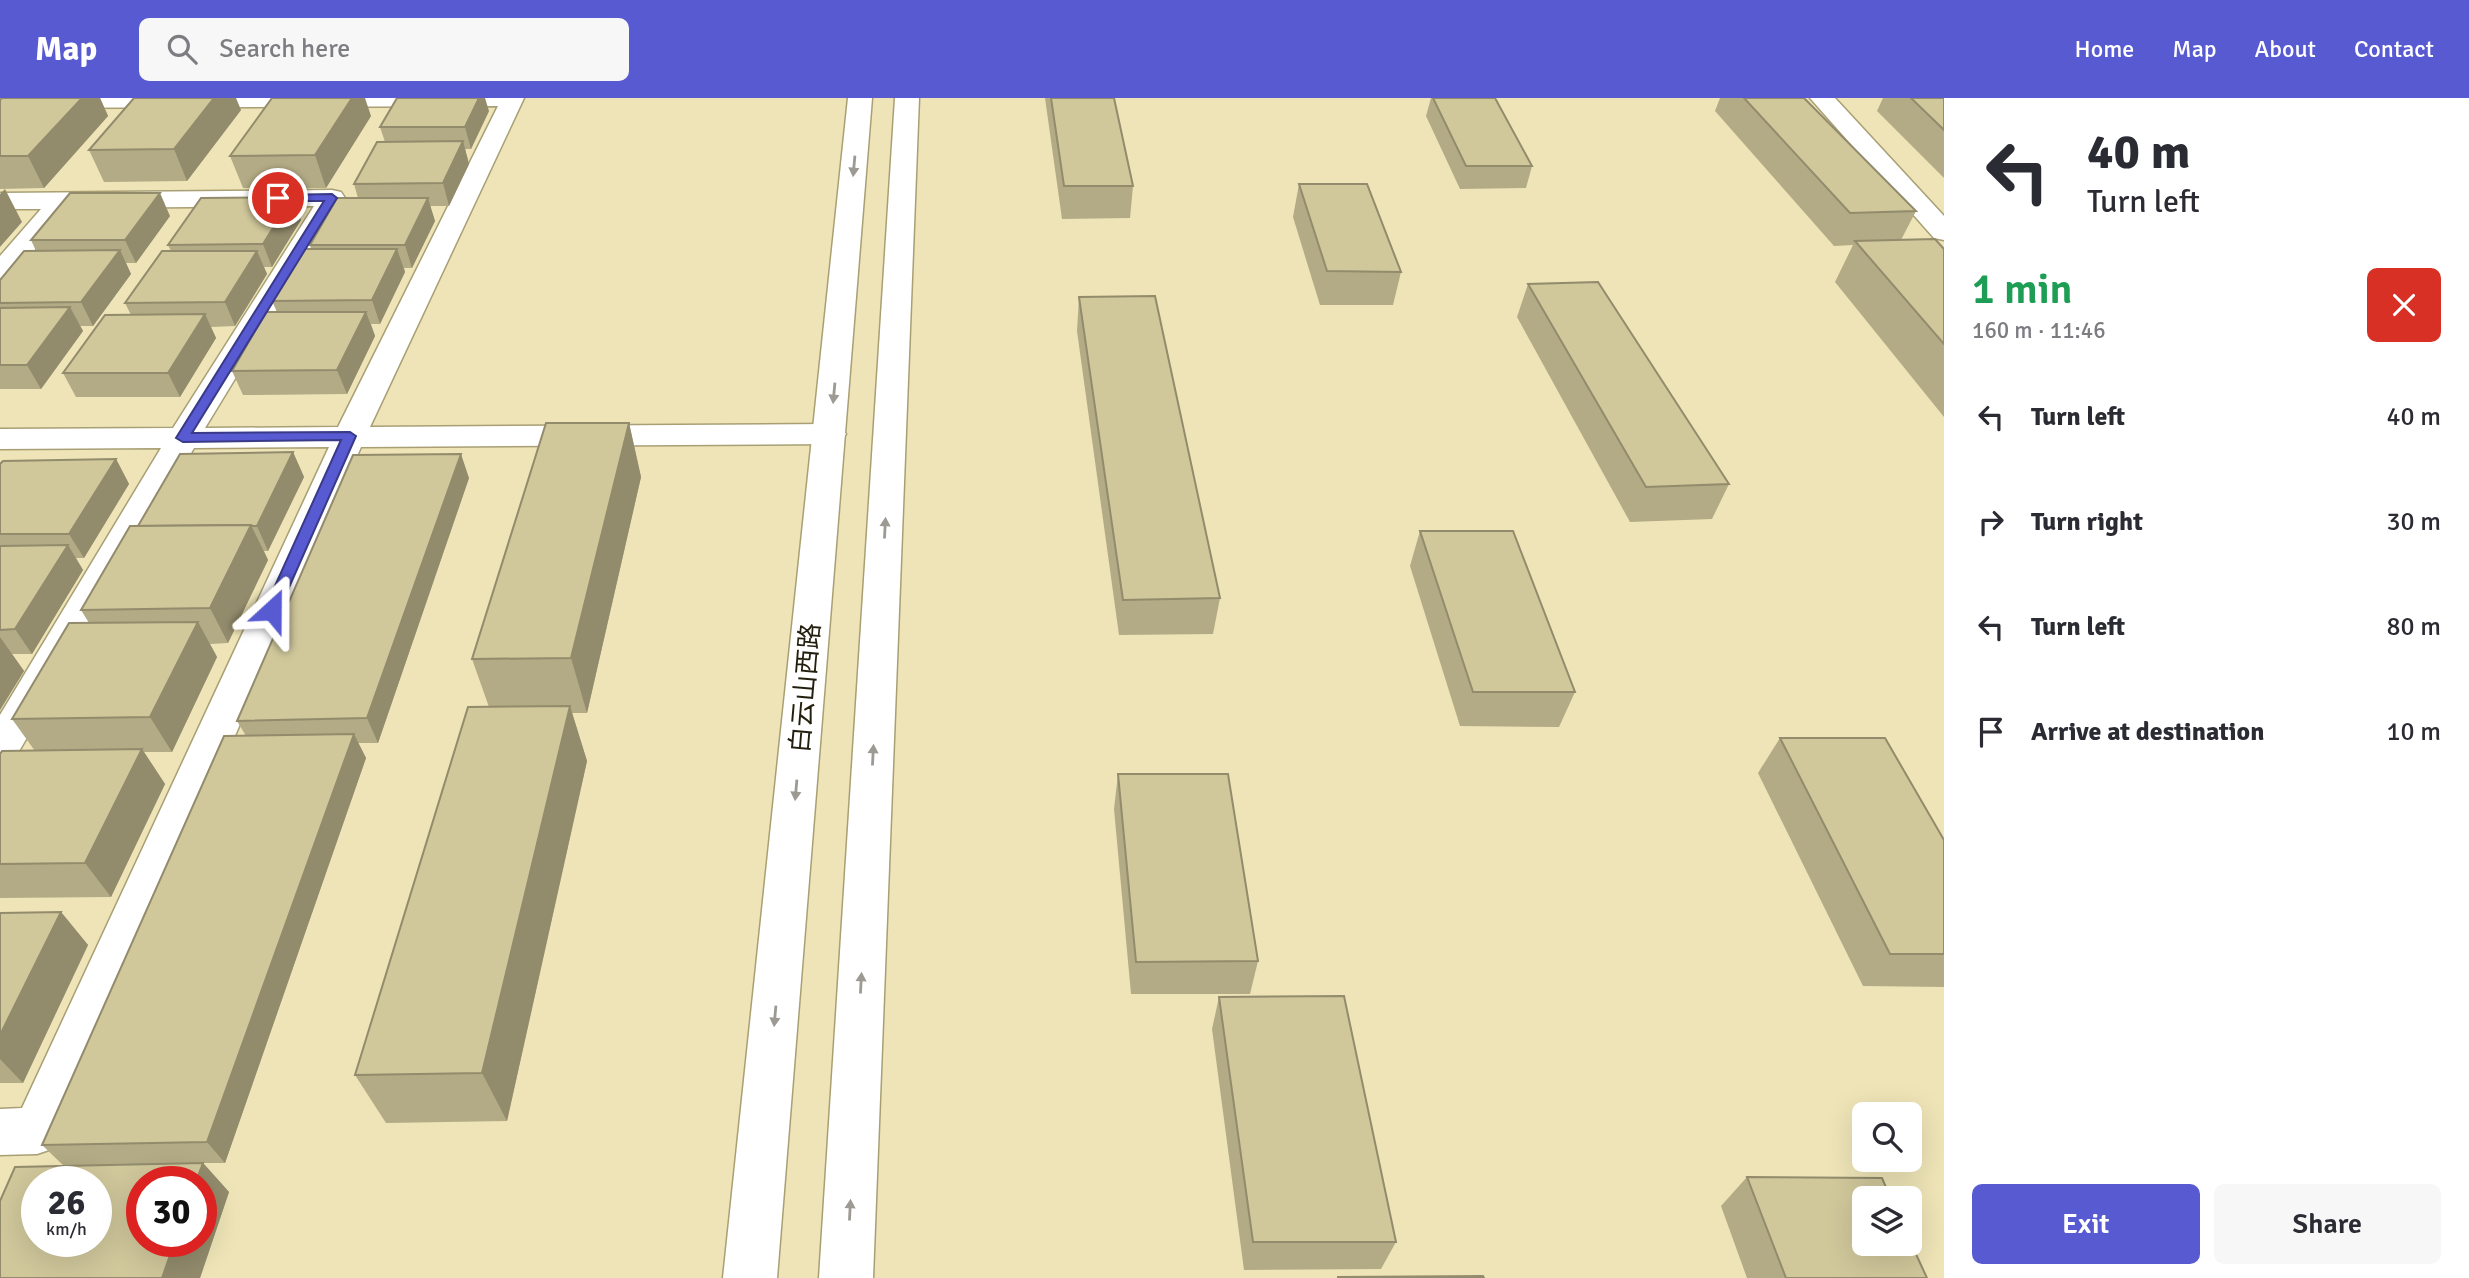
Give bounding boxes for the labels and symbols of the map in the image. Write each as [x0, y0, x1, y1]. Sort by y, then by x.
one-way arrow [848, 155, 859, 177]
pin [248, 168, 308, 228]
one-way arrow [828, 382, 839, 404]
one-way arrow [879, 517, 890, 539]
position arrow [235, 573, 309, 647]
street label: 白云山西路 [784, 622, 828, 754]
one-way arrow [868, 744, 879, 766]
one-way arrow [790, 779, 801, 801]
one-way arrow [856, 971, 867, 993]
one-way arrow [769, 1005, 780, 1027]
speed limit sign: 30 [126, 1166, 217, 1257]
one-way arrow [844, 1199, 855, 1221]

